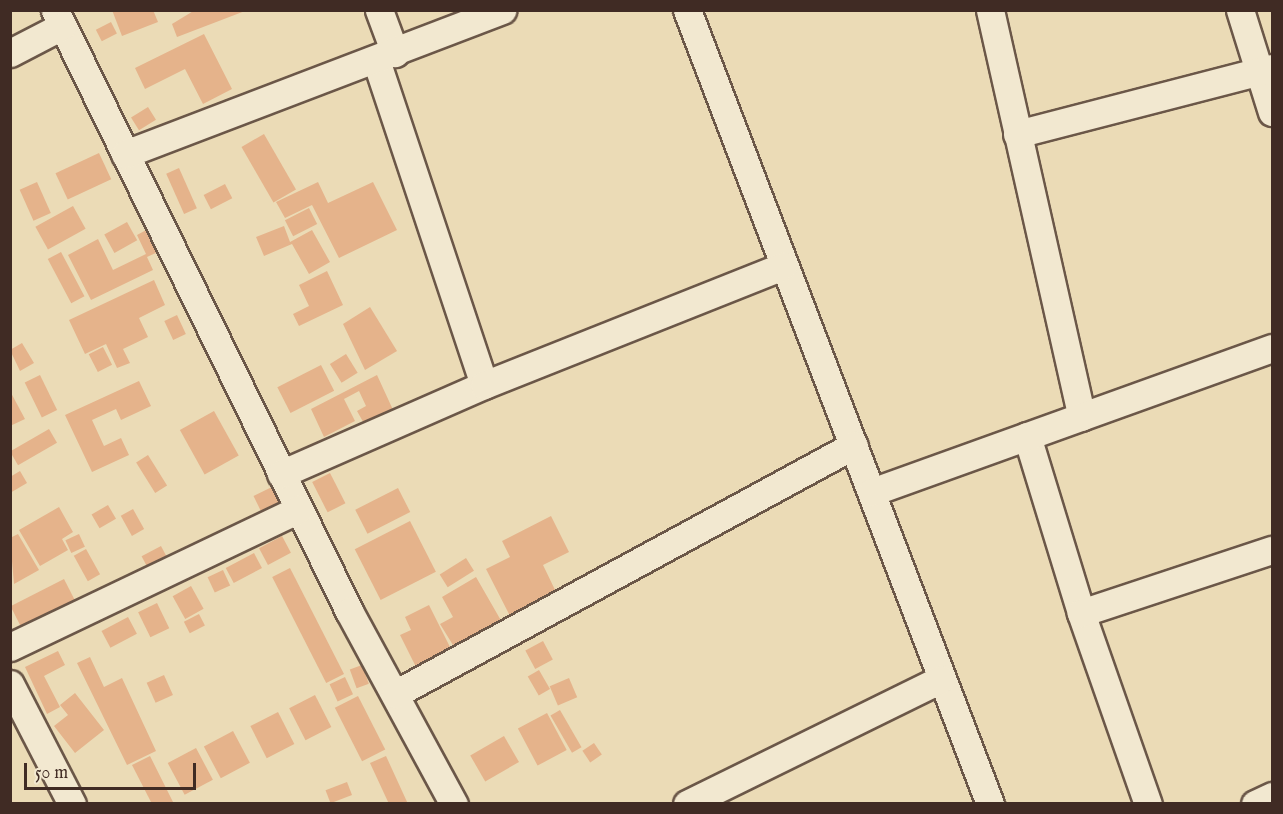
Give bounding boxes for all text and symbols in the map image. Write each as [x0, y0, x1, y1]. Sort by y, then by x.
scale bar [27, 751, 200, 789]
text: 50 m [35, 762, 68, 785]

